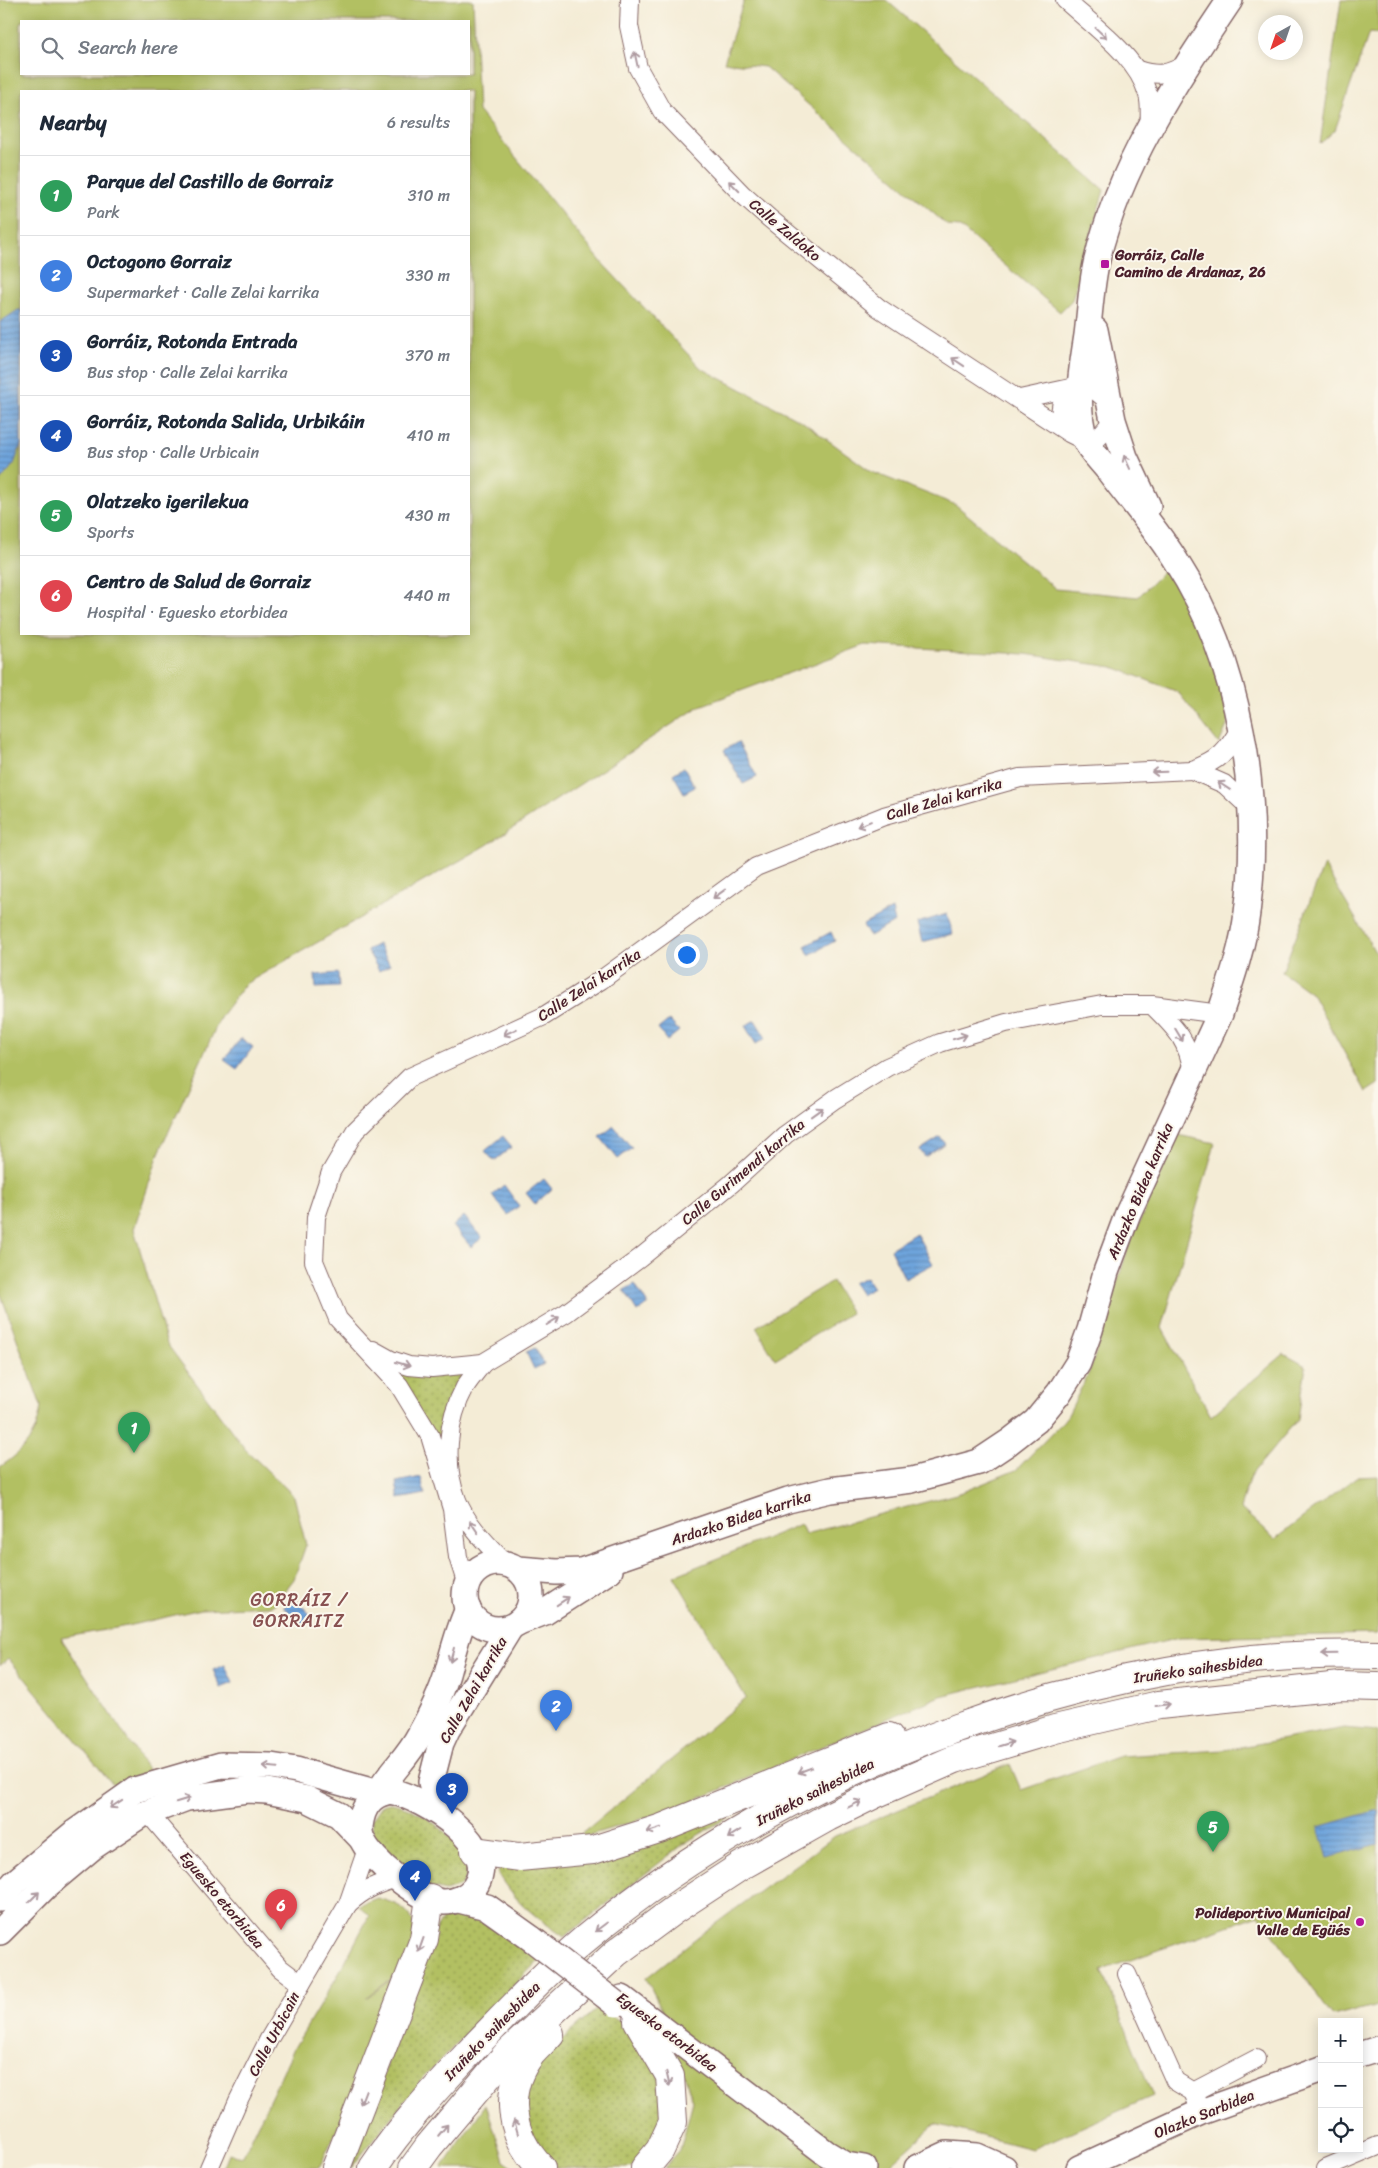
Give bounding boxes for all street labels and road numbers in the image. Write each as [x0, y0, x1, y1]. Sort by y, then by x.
street label: Calle Zaldoko [743, 192, 827, 268]
street label: Calle Zelai karrika [883, 770, 1005, 828]
street label: Calle Zelai karrika [532, 941, 647, 1028]
street label: Calle Gurimendi karrika [675, 1112, 811, 1232]
street label: Ardazko Bidea karrika [1099, 1118, 1181, 1264]
street label: Ardazko Bidea karrika [667, 1483, 815, 1553]
street label: Calle Zelai karrika [432, 1631, 514, 1748]
street label: Iruñeko saihesbidea [1131, 1647, 1265, 1691]
street label: Iruñeko saihesbidea [750, 1751, 879, 1834]
street label: Eguesko etorbidea [173, 1845, 271, 1955]
street label: Iruñeko saihesbidea [437, 1975, 547, 2088]
street label: Eguesko etorbidea [611, 1985, 724, 2079]
street label: Calle Urbicain [241, 1987, 307, 2081]
street label: Olazko Sarbidea [1150, 2082, 1259, 2146]

